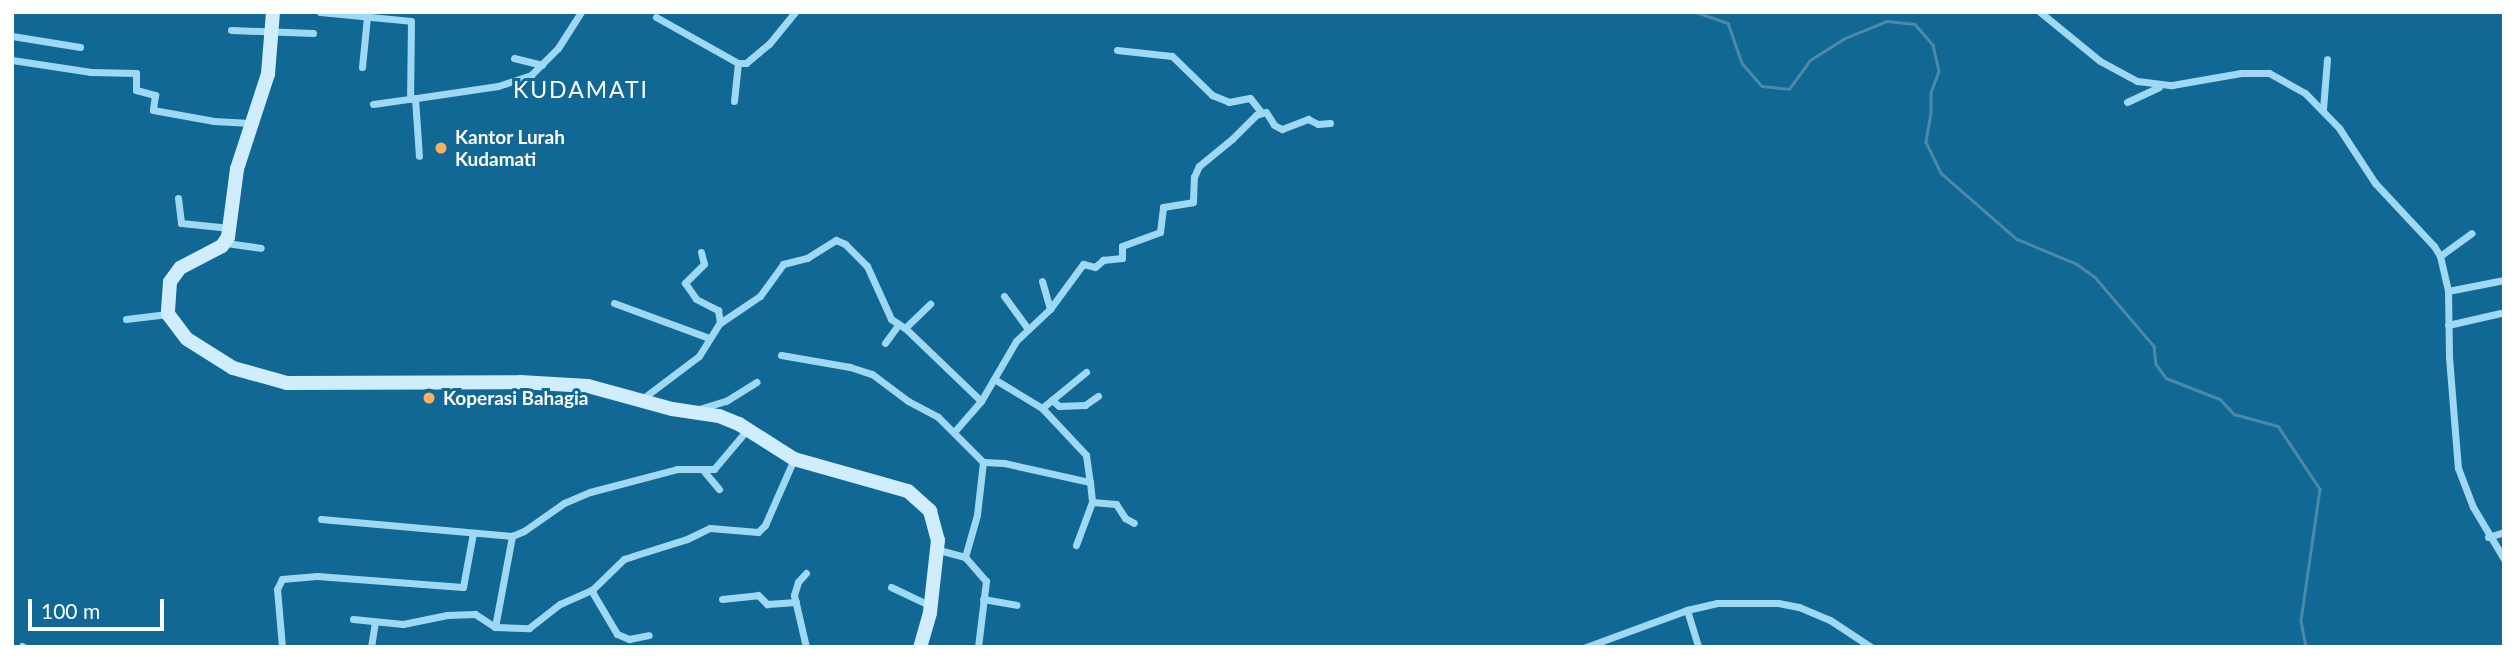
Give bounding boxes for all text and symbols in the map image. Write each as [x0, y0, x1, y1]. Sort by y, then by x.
district label: KUDAMATI [514, 75, 648, 103]
place label: Kantor Lurah Kudamati [455, 126, 565, 170]
marker: Kantor Lurah Kudamati [433, 140, 449, 156]
place label: Koperasi Bahagia [443, 387, 588, 409]
marker: Koperasi Bahagia [421, 390, 437, 406]
scale bar [32, 586, 168, 630]
text: 100 m [41, 598, 100, 623]

